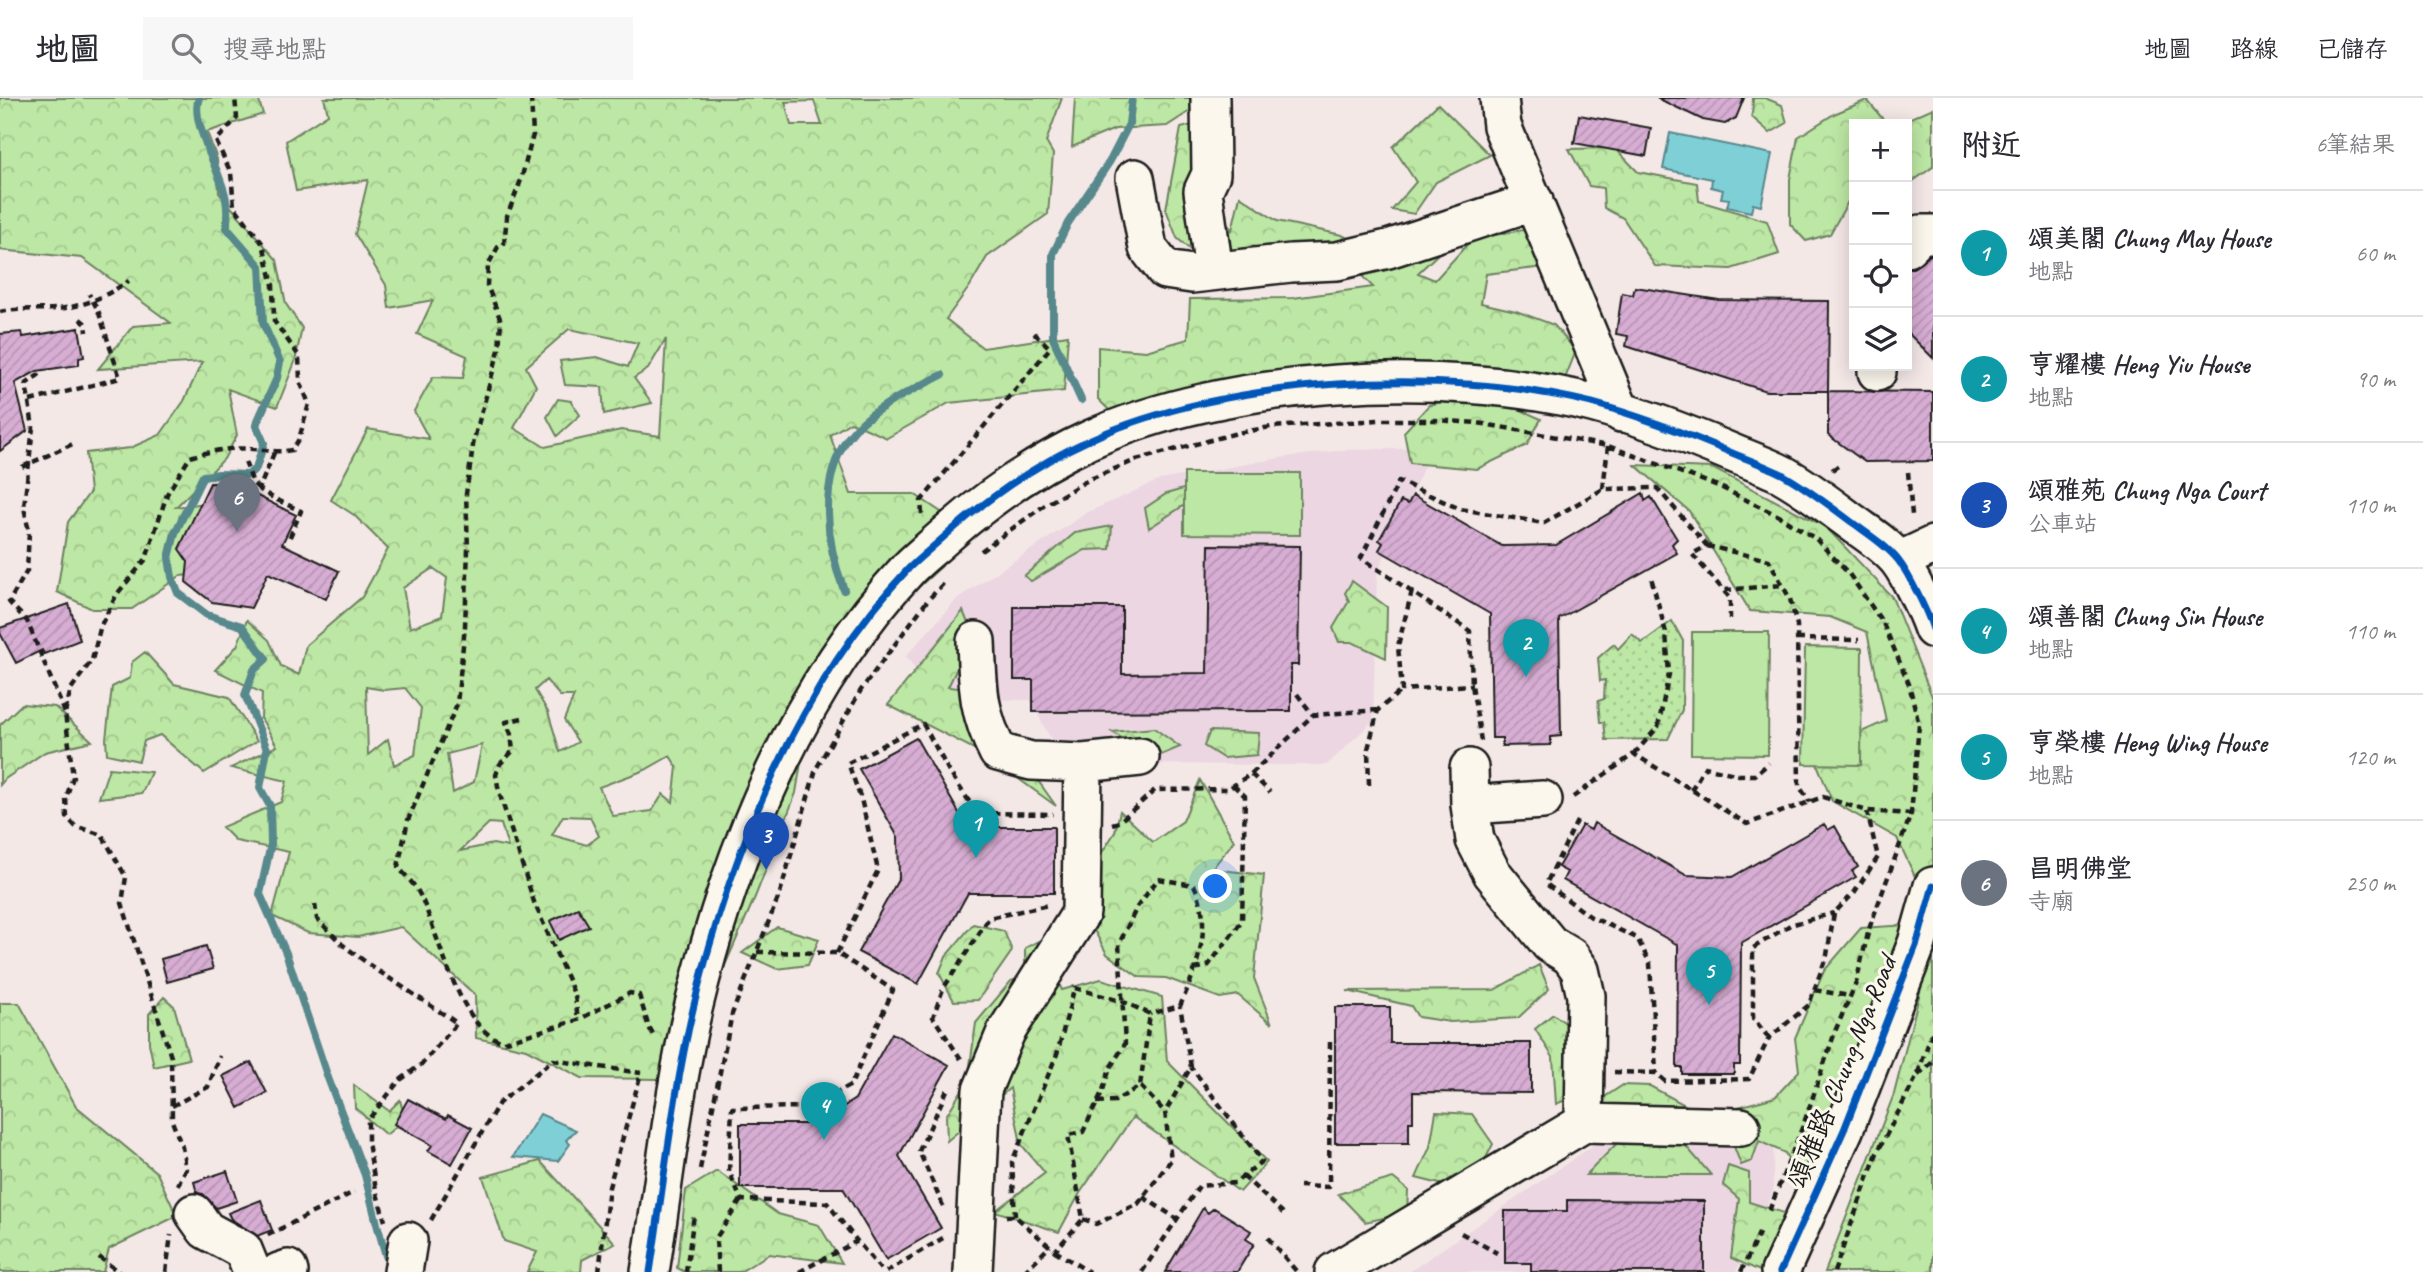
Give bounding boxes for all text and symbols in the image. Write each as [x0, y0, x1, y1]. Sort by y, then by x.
search box [143, 17, 633, 80]
text: 地圖 [35, 28, 101, 70]
icon: search [167, 29, 205, 67]
text: 搜尋地點 [223, 33, 327, 66]
text: 地圖 [2144, 34, 2192, 64]
text: 路線 [2230, 34, 2278, 64]
text: 已儲存 [2316, 34, 2388, 64]
map controls [1849, 119, 1912, 371]
button: + [1849, 119, 1912, 182]
text: 附近 [1961, 126, 2021, 164]
text: 6筆結果 [2316, 130, 2395, 159]
button: − [1849, 182, 1912, 245]
text: 頌美閣 Chung May House [2028, 222, 2271, 255]
text: 1 [1979, 239, 1989, 268]
text: 60 m [2356, 239, 2395, 268]
button: locate [1849, 245, 1912, 308]
text: 地點 [2028, 257, 2074, 286]
button: layers [1849, 308, 1912, 371]
text: 亨耀樓 Heng Yiu House [2028, 348, 2249, 381]
text: 2 [1979, 365, 1989, 394]
text: 90 m [2356, 365, 2395, 394]
text: 地點 [2028, 383, 2074, 412]
pin: 6 [214, 474, 260, 532]
text: 頌雅苑 Chung Nga Court [2028, 474, 2265, 507]
text: 3 [1979, 491, 1989, 520]
text: 110 m [2346, 491, 2395, 520]
text: 公車站 [2028, 509, 2097, 538]
text: 頌善閣 Chung Sin House [2028, 600, 2262, 633]
text: 4 [1979, 617, 1989, 646]
text: 110 m [2346, 617, 2395, 646]
pin: 2 [1503, 619, 1549, 677]
text: 地點 [2028, 635, 2074, 664]
text: 亨榮樓 Heng Wing House [2028, 726, 2267, 759]
text: 5 [1979, 743, 1989, 772]
text: 120 m [2346, 743, 2395, 772]
text: 地點 [2028, 761, 2074, 790]
pin: 1 [953, 800, 999, 858]
pin: 3 [743, 812, 789, 870]
text: 昌明佛堂 [2028, 852, 2132, 885]
your location [1198, 869, 1232, 903]
text: 6 [1979, 869, 1989, 898]
text: 250 m [2346, 869, 2395, 898]
text: 寺廟 [2028, 887, 2074, 916]
pin: 5 [1686, 947, 1732, 1005]
street label: 頌雅路 Chung Nga Road [1779, 947, 1905, 1193]
pin: 4 [801, 1082, 847, 1140]

